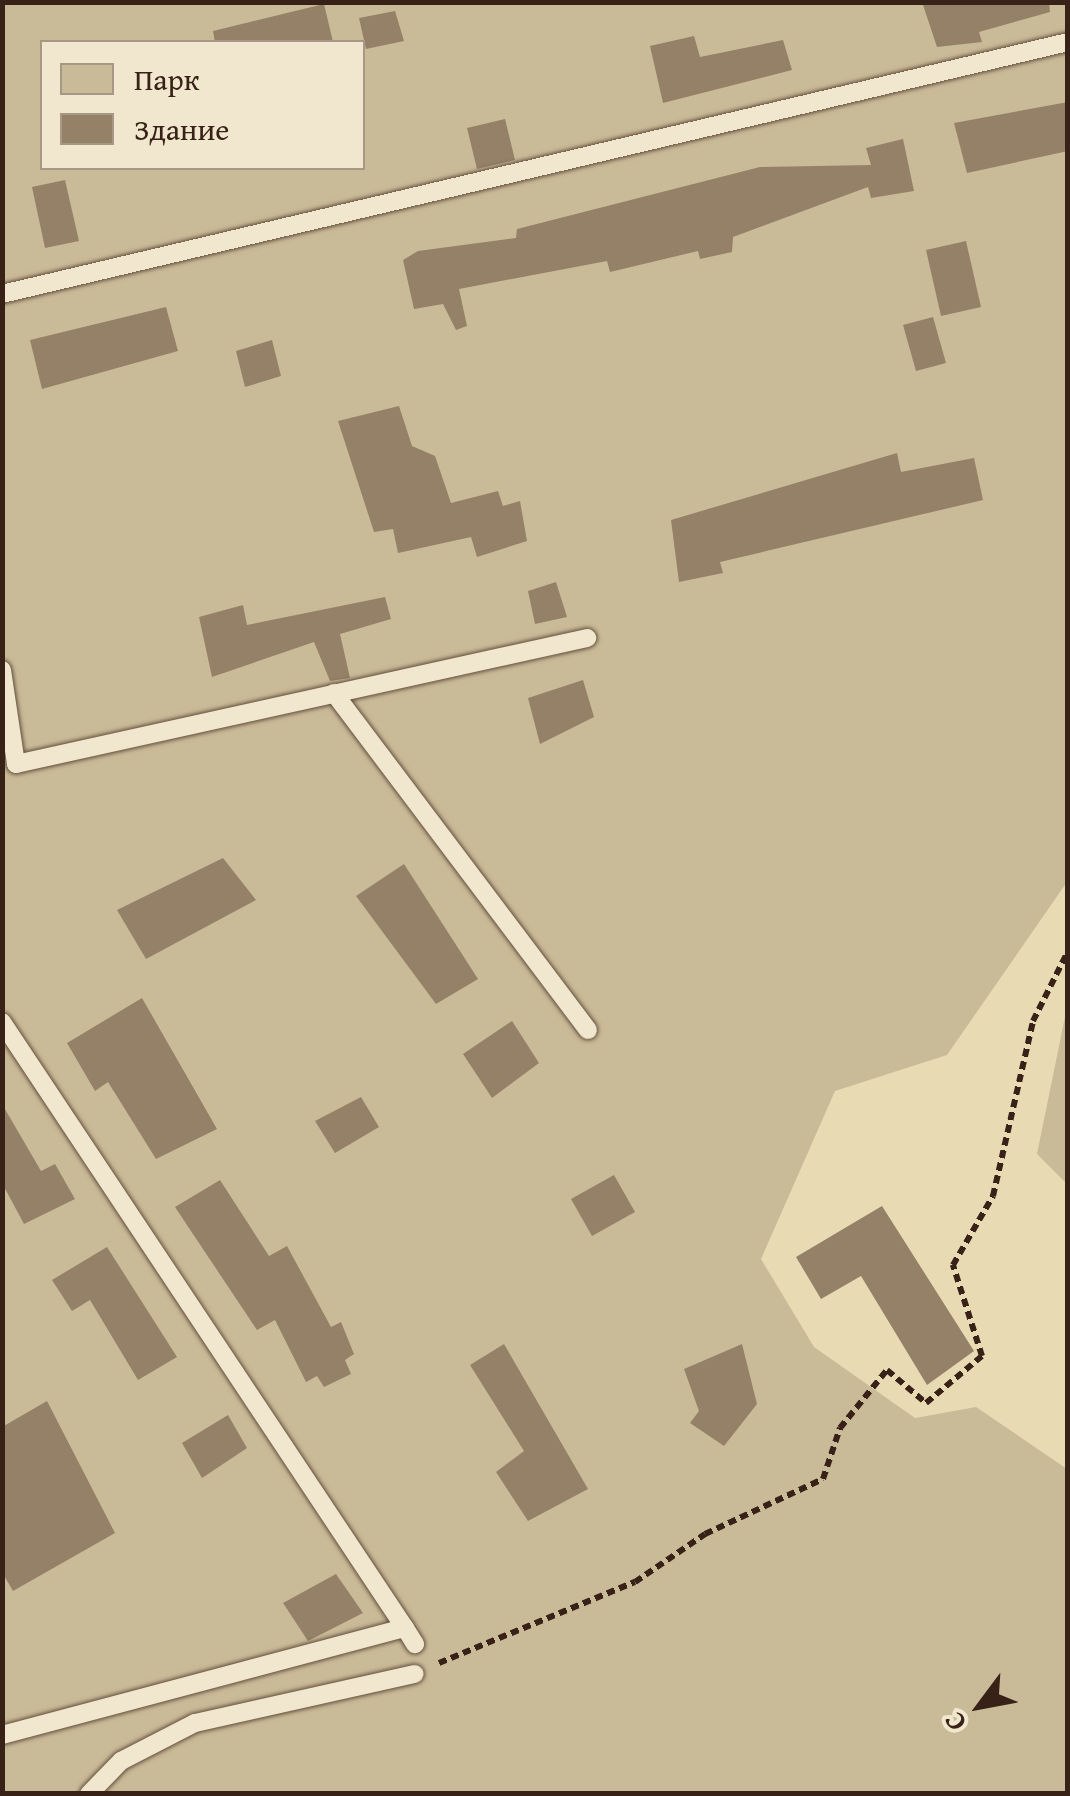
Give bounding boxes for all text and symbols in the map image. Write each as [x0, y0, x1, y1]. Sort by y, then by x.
legend [40, 40, 365, 170]
text: Парк [134, 57, 200, 101]
text: Здание [134, 107, 229, 151]
north arrow [930, 1656, 1030, 1756]
text: С [933, 1705, 976, 1740]

